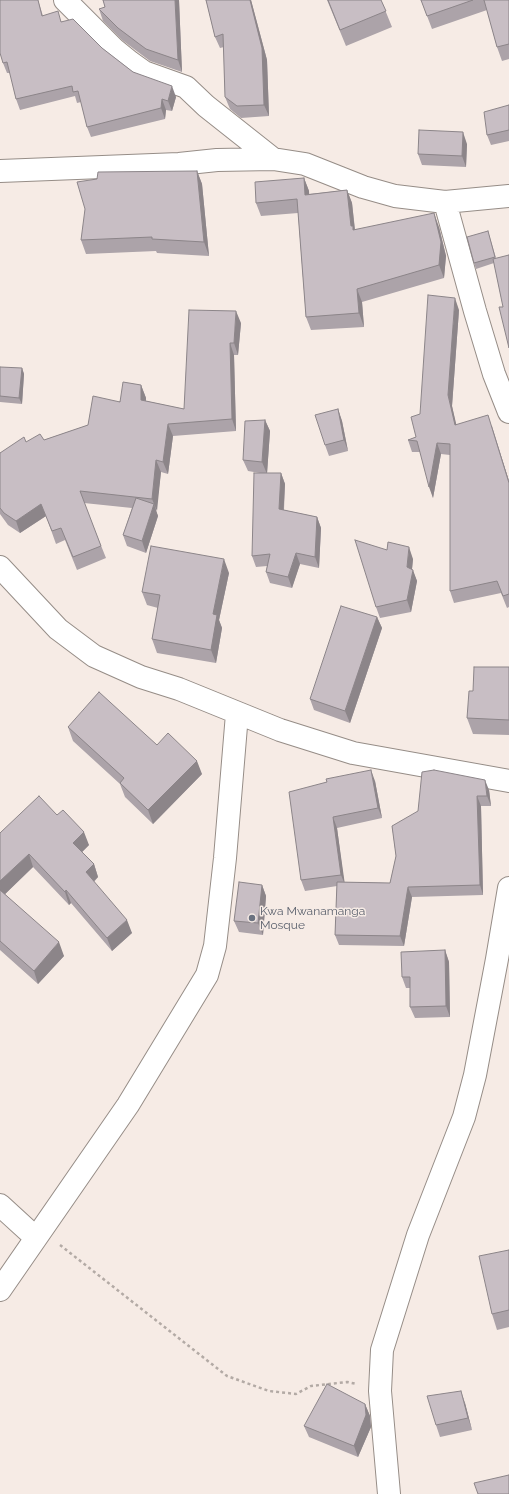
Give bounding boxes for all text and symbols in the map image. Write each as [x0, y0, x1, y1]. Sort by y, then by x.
place label: Kwa Mwanamanga Mosque [260, 904, 365, 932]
marker: Kwa Mwanamanga Mosque [247, 913, 257, 923]

